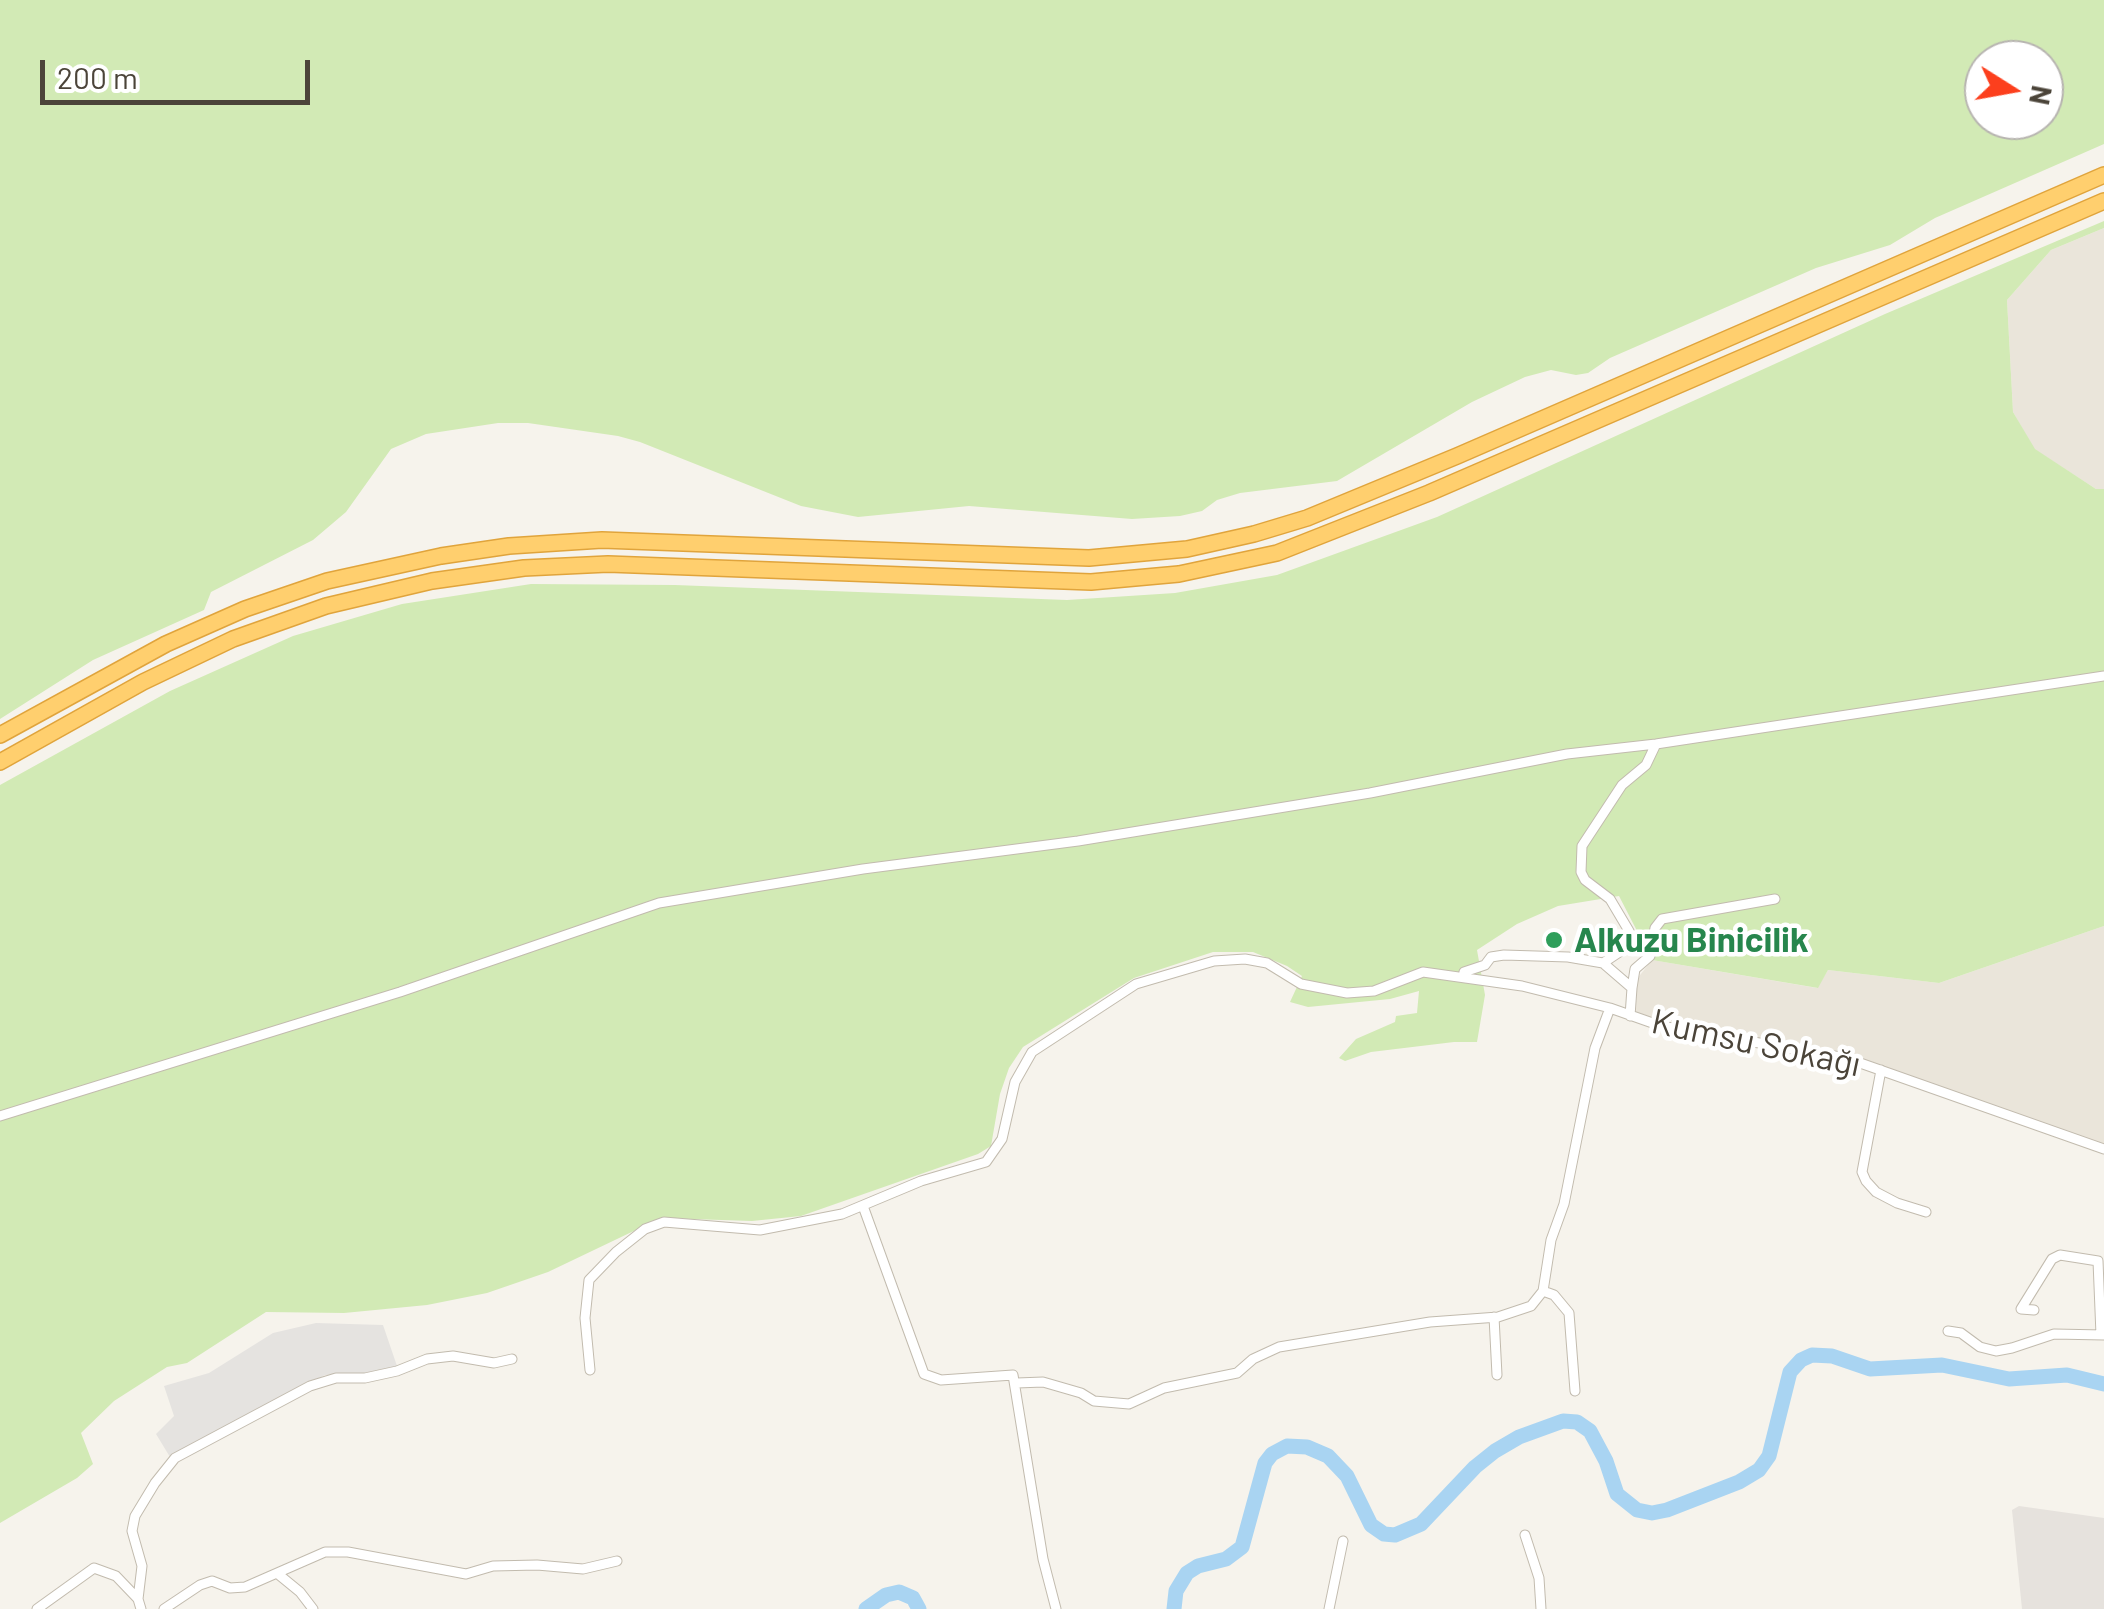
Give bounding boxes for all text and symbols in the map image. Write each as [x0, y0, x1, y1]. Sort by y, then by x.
scale bar [45, 40, 315, 102]
north arrow [1964, 40, 2064, 140]
text: 200 m [57, 59, 138, 95]
text: N [2023, 83, 2060, 108]
place label: Alkuzu Binicilik [1574, 919, 1809, 961]
marker: Alkuzu Binicilik [1543, 929, 1565, 951]
street label: Kumsu Sokağı [1648, 1000, 1864, 1086]

